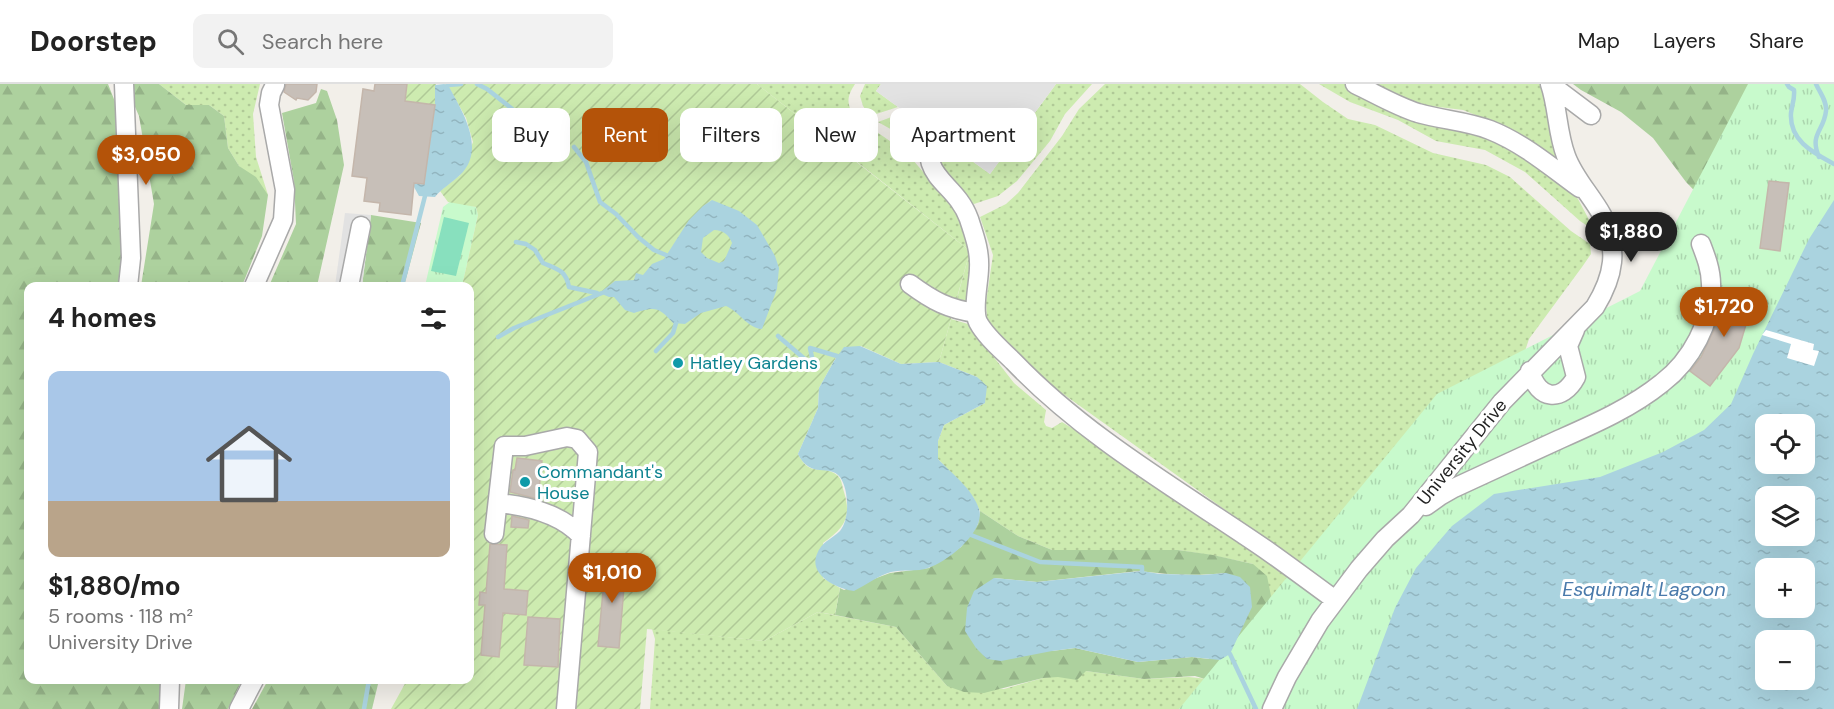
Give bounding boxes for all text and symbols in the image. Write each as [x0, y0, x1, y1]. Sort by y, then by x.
search box [193, 14, 613, 68]
text: Doorstep [30, 23, 157, 60]
icon: search [214, 25, 247, 58]
text: Search here [262, 27, 383, 56]
text: Map [1578, 27, 1620, 55]
text: Layers [1653, 27, 1716, 55]
text: Share [1749, 27, 1804, 55]
chip: Buy [492, 108, 570, 162]
chip: Rent [582, 108, 668, 162]
chip: Filters [680, 108, 782, 162]
chip: New [794, 108, 878, 162]
chip: Apartment [890, 108, 1037, 162]
pin: $3,050 [97, 135, 195, 186]
text: $3,050 [111, 141, 181, 167]
pin: $1,880 [1582, 212, 1680, 263]
text: $1,880 [1599, 218, 1663, 244]
pin: $1,720 [1675, 287, 1773, 338]
text: $1,720 [1694, 293, 1754, 319]
text: 4 homes [48, 301, 157, 335]
icon: filters [417, 302, 450, 335]
place label: Hatley Gardens [690, 351, 818, 375]
marker: Hatley Gardens [671, 356, 685, 370]
street label: University Drive [1412, 394, 1512, 510]
icon: home [195, 410, 303, 518]
map controls [1755, 414, 1815, 690]
button: locate [1755, 414, 1815, 474]
place label: Commandant's House [537, 460, 663, 505]
marker: Commandant's House [518, 475, 532, 489]
button: layers [1755, 486, 1815, 546]
pin: $1,010 [563, 553, 661, 604]
button: + [1755, 558, 1815, 618]
text: $1,010 [582, 559, 642, 585]
text: $1,880/mo [48, 569, 181, 603]
water label: Esquimalt Lagoon [1562, 576, 1726, 602]
text: 5 rooms · 118 m² [48, 603, 193, 629]
text: University Drive [48, 629, 193, 655]
button: − [1755, 630, 1815, 690]

